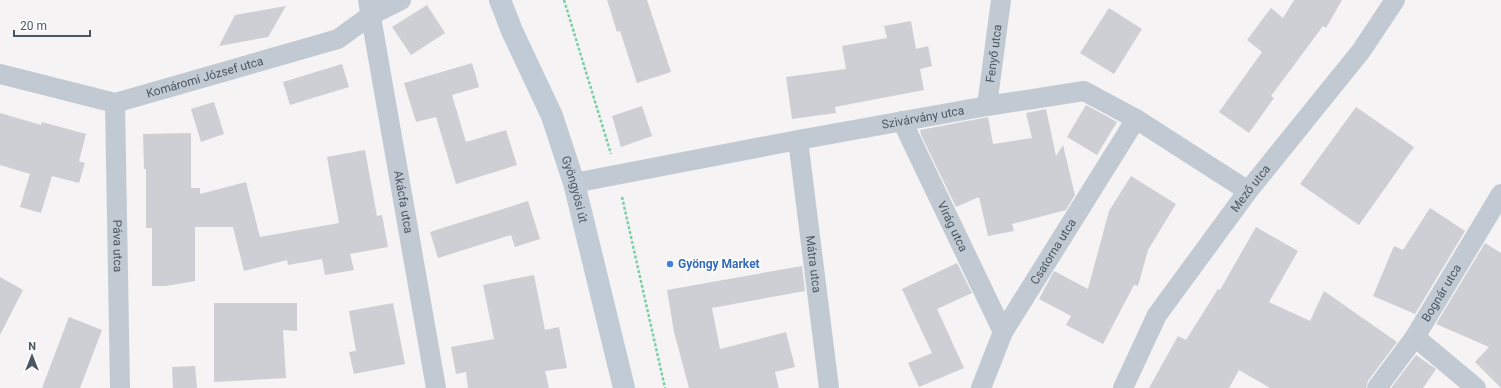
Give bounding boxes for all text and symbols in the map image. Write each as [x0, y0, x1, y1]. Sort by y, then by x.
scale bar [14, 12, 90, 38]
text: 20 m [20, 19, 47, 33]
street label: Fenyő utca [983, 24, 1005, 83]
street label: Komáromi József utca [145, 54, 265, 101]
street label: Szivárvány utca [881, 103, 965, 132]
street label: Gyöngyösi út [559, 154, 590, 224]
street label: Mező utca [1228, 162, 1273, 215]
street label: Akácfa utca [391, 169, 416, 235]
street label: Virág utca [935, 199, 970, 254]
street label: Csatorna utca [1027, 216, 1079, 287]
street label: Páva utca [110, 220, 125, 272]
street label: Mátra utca [803, 235, 824, 294]
place label: Gyöngy Market [678, 257, 760, 271]
marker: Gyöngy Market [665, 259, 675, 269]
street label: Bognár utca [1419, 262, 1464, 324]
north arrow [12, 336, 52, 376]
text: N [28, 340, 36, 353]

